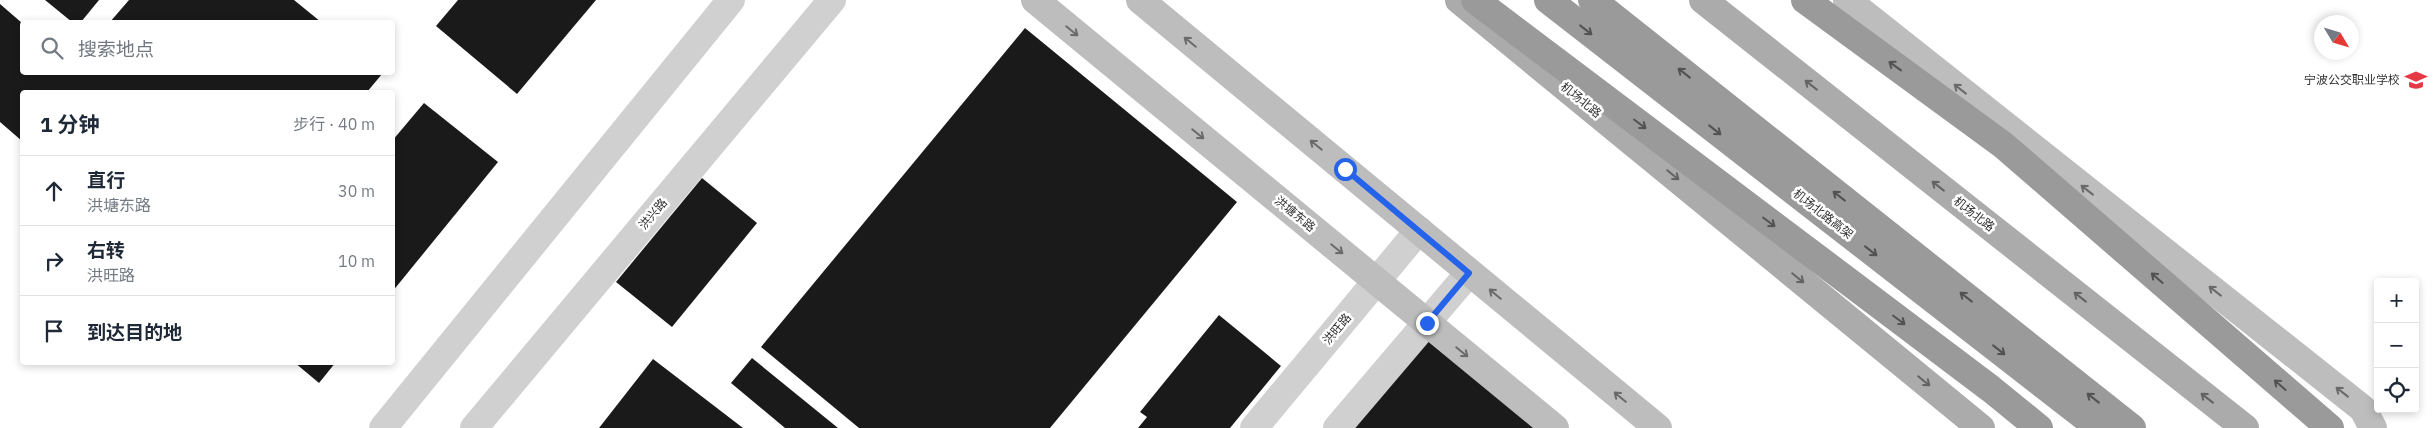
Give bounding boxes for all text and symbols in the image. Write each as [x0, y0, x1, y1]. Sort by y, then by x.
north arrow [2314, 15, 2359, 60]
search box [20, 20, 395, 75]
one-way arrow [1066, 25, 1079, 37]
one-way arrow [1579, 25, 1593, 35]
icon: search [38, 34, 66, 62]
one-way arrow [1184, 36, 1197, 47]
text: 搜索地点 [78, 37, 154, 61]
one-way arrow [1888, 61, 1902, 71]
school or university icon: 宁波公交职业学校 [2403, 67, 2429, 93]
one-way arrow [1677, 68, 1691, 78]
place label: 宁波公交职业学校 [2304, 72, 2400, 87]
street label: 机场北路 [1558, 79, 1605, 121]
one-way arrow [1804, 80, 1818, 90]
one-way arrow [1954, 84, 1967, 95]
text: 1 分钟 [40, 110, 100, 138]
text: 步行 · 40 m [293, 114, 375, 134]
one-way arrow [1633, 119, 1647, 129]
one-way arrow [1708, 124, 1721, 135]
one-way arrow [1191, 129, 1204, 140]
one-way arrow [1310, 140, 1323, 151]
route start [1334, 158, 1357, 181]
text: 直行 [87, 168, 125, 192]
one-way arrow [1666, 170, 1679, 181]
icon: ahead [40, 177, 68, 205]
one-way arrow [1932, 180, 1945, 191]
text: 30 m [338, 181, 375, 201]
one-way arrow [2081, 185, 2094, 196]
street label: 机场北路高架 [1790, 186, 1856, 242]
one-way arrow [1833, 190, 1846, 201]
street label: 洪塘东路 [1272, 193, 1319, 235]
street label: 机场北路 [1951, 193, 1998, 234]
text: 洪塘东路 [87, 195, 151, 215]
street label: 洪兴路 [635, 195, 670, 232]
one-way arrow [1762, 217, 1776, 227]
text: 右转 [87, 238, 125, 262]
one-way arrow [1330, 243, 1343, 254]
one-way arrow [1864, 245, 1877, 256]
icon: right [40, 247, 68, 275]
text: 10 m [338, 251, 375, 271]
text: 洪旺路 [87, 265, 135, 285]
one-way arrow [2151, 272, 2164, 284]
one-way arrow [1792, 273, 1805, 284]
map controls [2374, 278, 2419, 413]
button: + [2374, 278, 2419, 323]
one-way arrow [2209, 286, 2222, 297]
one-way arrow [1488, 288, 1501, 299]
one-way arrow [1960, 291, 1973, 302]
one-way arrow [2073, 292, 2086, 303]
street label: 洪旺路 [1319, 310, 1354, 347]
route end [1416, 312, 1439, 335]
one-way arrow [1892, 314, 1905, 325]
icon: arrive [40, 317, 68, 345]
text: 到达目的地 [87, 320, 182, 344]
button: − [2374, 323, 2419, 368]
one-way arrow [1992, 345, 2005, 356]
one-way arrow [1456, 346, 1469, 358]
button: locate [2374, 368, 2419, 413]
one-way arrow [1917, 376, 1930, 387]
one-way arrow [2274, 379, 2287, 390]
one-way arrow [2335, 387, 2349, 397]
one-way arrow [1614, 392, 1627, 403]
one-way arrow [2087, 392, 2100, 403]
one-way arrow [2201, 392, 2214, 403]

